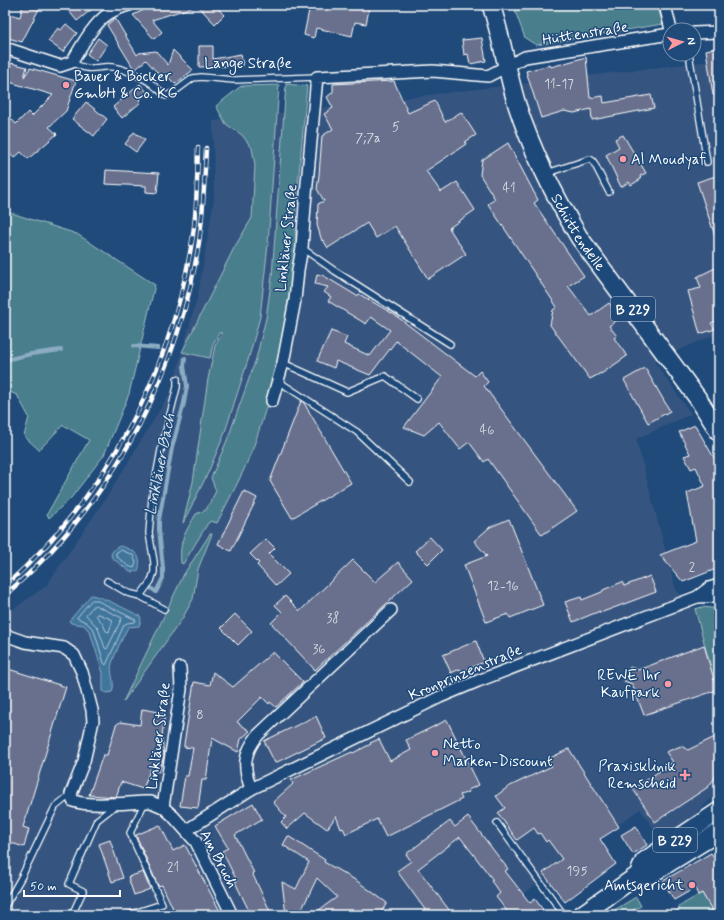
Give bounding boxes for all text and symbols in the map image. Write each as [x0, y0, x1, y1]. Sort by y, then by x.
street label: Hüttenstraße [541, 17, 630, 51]
north arrow [662, 22, 702, 62]
text: N [684, 37, 698, 45]
street label: Lange Straße [204, 54, 292, 75]
place label: Bauer & Böcker GmbH & Co. KG [74, 67, 178, 104]
house number: 11-17 [544, 76, 574, 93]
marker: Bauer & Böcker GmbH & Co. KG [61, 80, 71, 90]
house number: 5 [392, 119, 400, 136]
house number: 7;7a [355, 130, 381, 147]
place label: Al Moudyaf [631, 150, 707, 170]
marker: Al Moudyaf [618, 154, 628, 164]
house number: 41 [502, 180, 516, 197]
street label: Linkläuer Straße [271, 183, 303, 293]
street label: Schüttendelle [546, 190, 610, 275]
road number: B 229 [611, 297, 655, 321]
water label: Linkläuer Bach [140, 411, 181, 517]
house number: 46 [480, 422, 494, 439]
house number: 2 [689, 559, 696, 576]
house number: 12-16 [487, 578, 519, 595]
house number: 38 [326, 610, 340, 627]
street label: Kronprinzenstraße [406, 640, 525, 706]
house number: 36 [312, 641, 326, 658]
place label: REWE Ihr Kaufpark [597, 666, 661, 703]
marker: REWE Ihr Kaufpark [663, 679, 673, 689]
street label: Linkläuer Straße [142, 681, 176, 791]
house number: 8 [196, 707, 204, 724]
place label: Netto Marken-Discount [443, 735, 553, 772]
marker: Netto Marken-Discount [430, 748, 440, 758]
place label: Praxisklinik Remscheid [598, 757, 677, 794]
marker: Praxisklinik Remscheid [679, 769, 691, 781]
street label: Am Bruch [194, 827, 242, 892]
road number: B 229 [653, 828, 697, 852]
house number: 21 [167, 859, 179, 876]
house number: 195 [567, 863, 587, 880]
scale bar [24, 872, 120, 898]
place label: Amtsgericht [604, 876, 684, 896]
text: 50 m [30, 879, 57, 895]
marker: Amtsgericht [687, 880, 697, 890]

